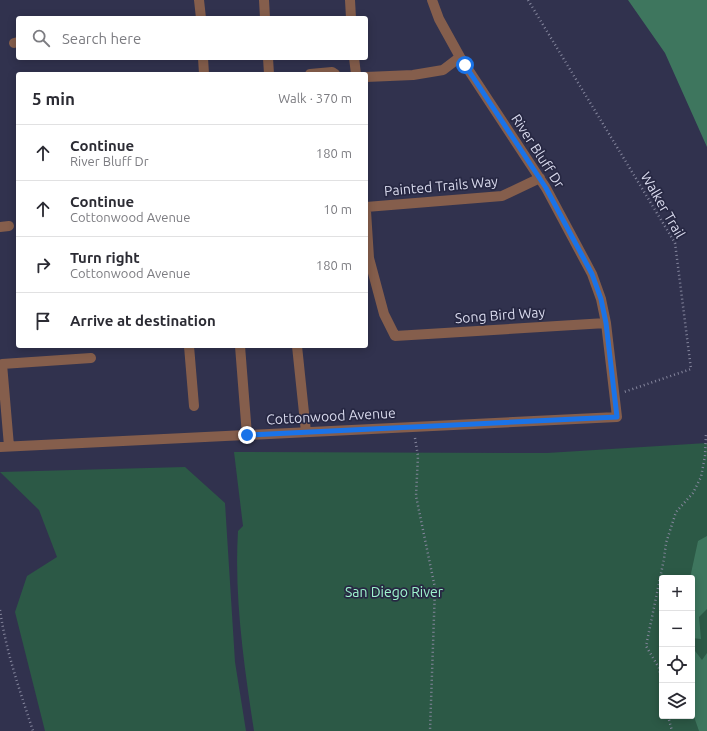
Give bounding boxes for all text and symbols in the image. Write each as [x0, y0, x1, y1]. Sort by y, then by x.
search box [16, 16, 368, 60]
icon: search [30, 27, 52, 49]
text: Search here [62, 30, 141, 47]
route start [456, 56, 474, 74]
text: 5 min [32, 89, 75, 108]
text: Walk · 370 m [278, 91, 352, 105]
street label: River Bluff Dr [508, 111, 568, 191]
text: Continue [70, 137, 134, 154]
icon: ahead [32, 142, 54, 164]
text: 180 m [316, 146, 352, 160]
text: River Bluff Dr [70, 154, 149, 168]
street label: Walker Trail [638, 169, 688, 241]
street label: Painted Trails Way [383, 173, 499, 199]
text: Continue [70, 193, 134, 210]
icon: ahead [32, 198, 54, 220]
text: 10 m [323, 202, 352, 216]
text: Cottonwood Avenue [70, 210, 190, 224]
text: Turn right [70, 249, 140, 266]
icon: right [32, 254, 54, 276]
text: 180 m [316, 258, 352, 272]
text: Cottonwood Avenue [70, 266, 190, 280]
street label: Song Bird Way [454, 304, 546, 326]
icon: arrive [32, 310, 54, 332]
text: Arrive at destination [70, 312, 216, 329]
street label: Cottonwood Avenue [266, 405, 396, 427]
route end [238, 426, 256, 444]
map controls [659, 575, 695, 719]
button: + [659, 575, 695, 611]
park label: San Diego River [345, 584, 444, 600]
button: − [659, 611, 695, 647]
button: locate [659, 647, 695, 683]
button: layers [659, 683, 695, 719]

